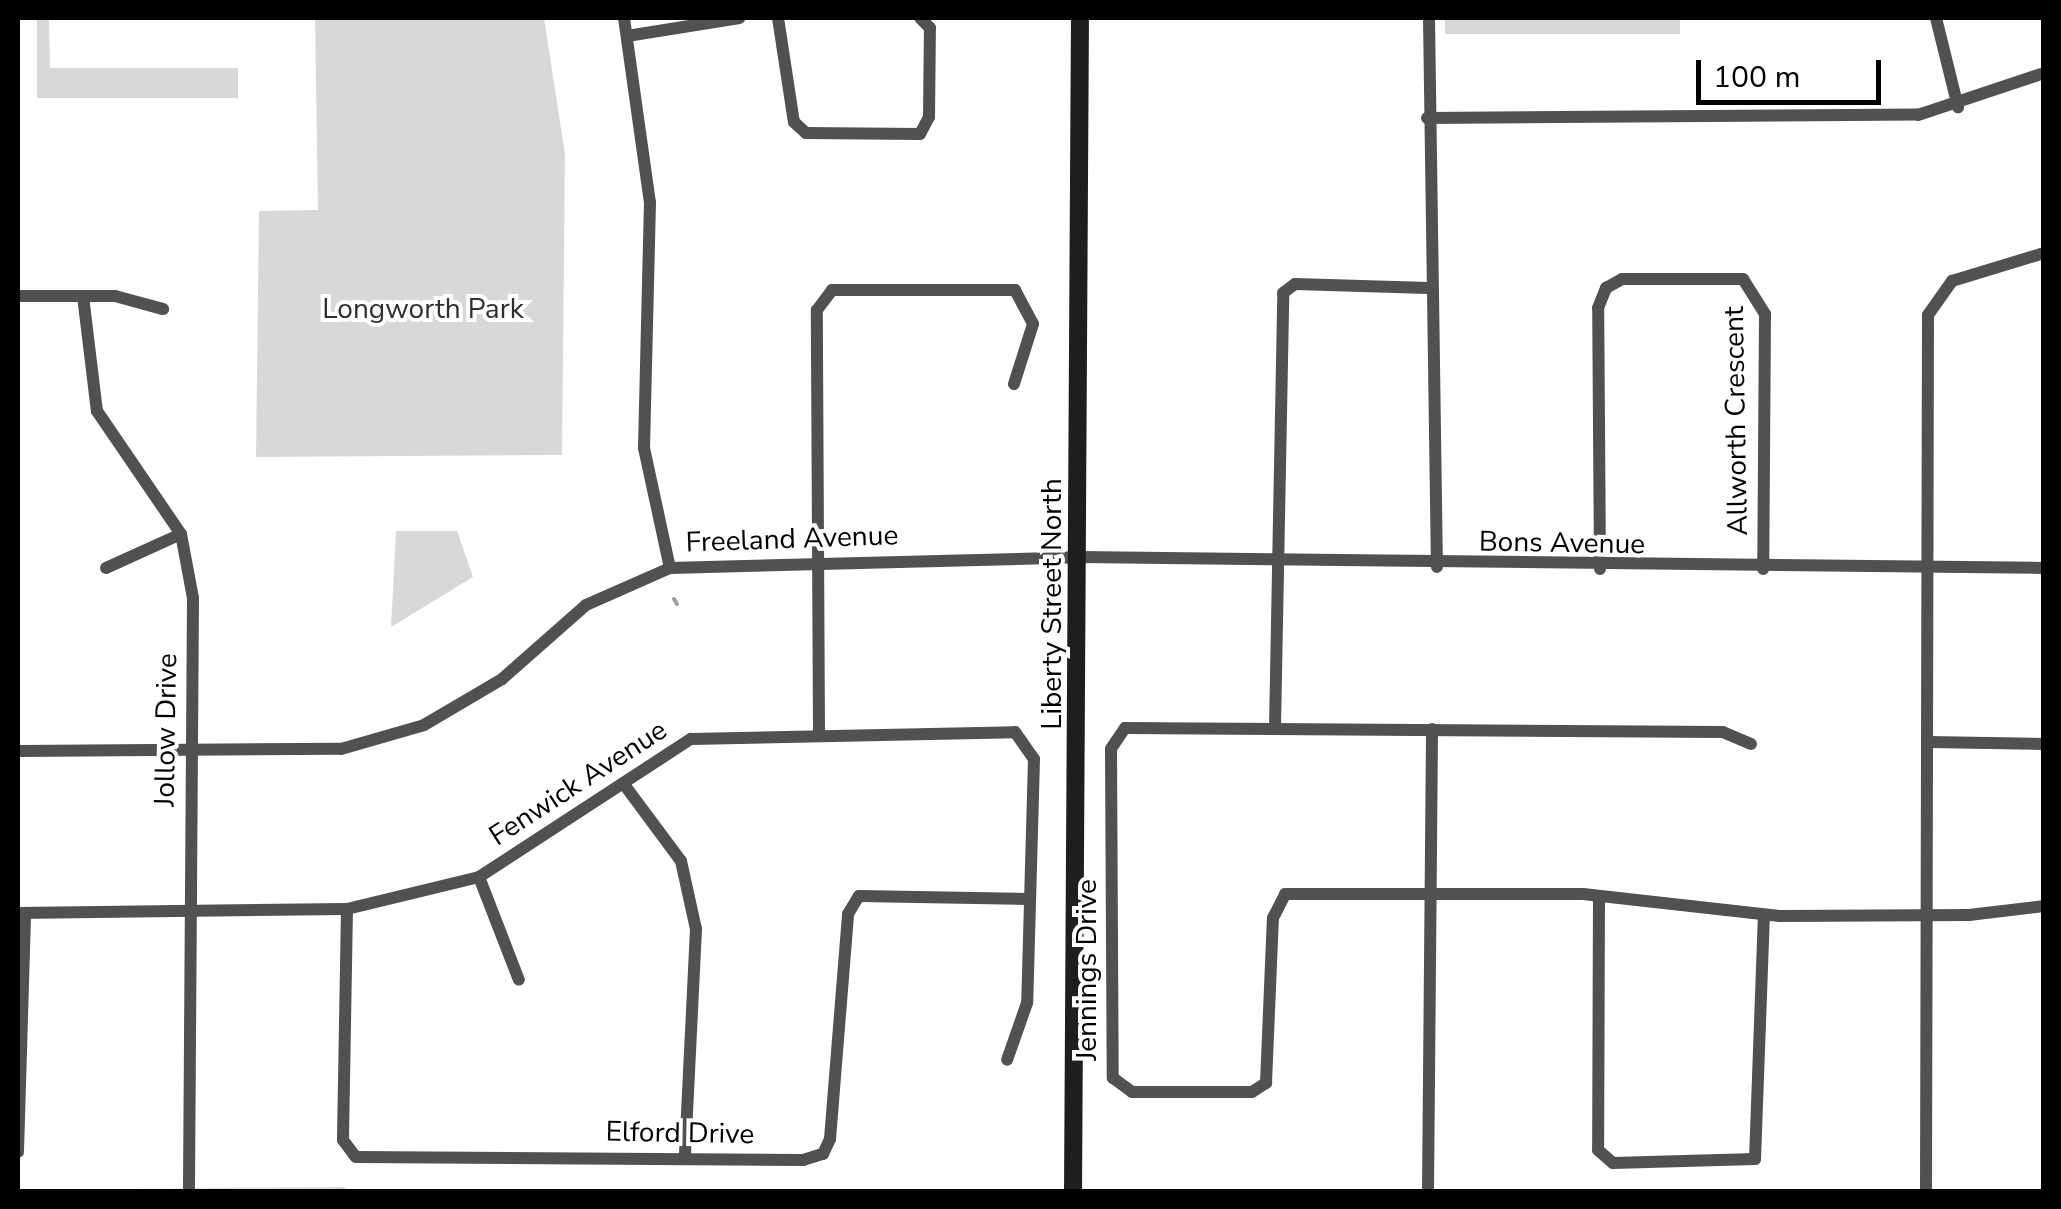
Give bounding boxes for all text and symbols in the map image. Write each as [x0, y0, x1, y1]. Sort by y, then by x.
scale bar [1701, 40, 1886, 102]
text: 100 m [1713, 57, 1800, 98]
park label: Longworth Park [322, 292, 524, 326]
street label: Allworth Crescent [1717, 306, 1755, 536]
street label: Liberty Street North [1035, 478, 1069, 730]
street label: Freeland Avenue [685, 519, 899, 559]
street label: Bons Avenue [1479, 525, 1645, 561]
street label: Jollow Drive [148, 653, 184, 807]
street label: Fenwick Avenue [483, 713, 673, 853]
street label: Jennings Drive [1070, 879, 1104, 1061]
street label: Elford Drive [605, 1115, 755, 1151]

